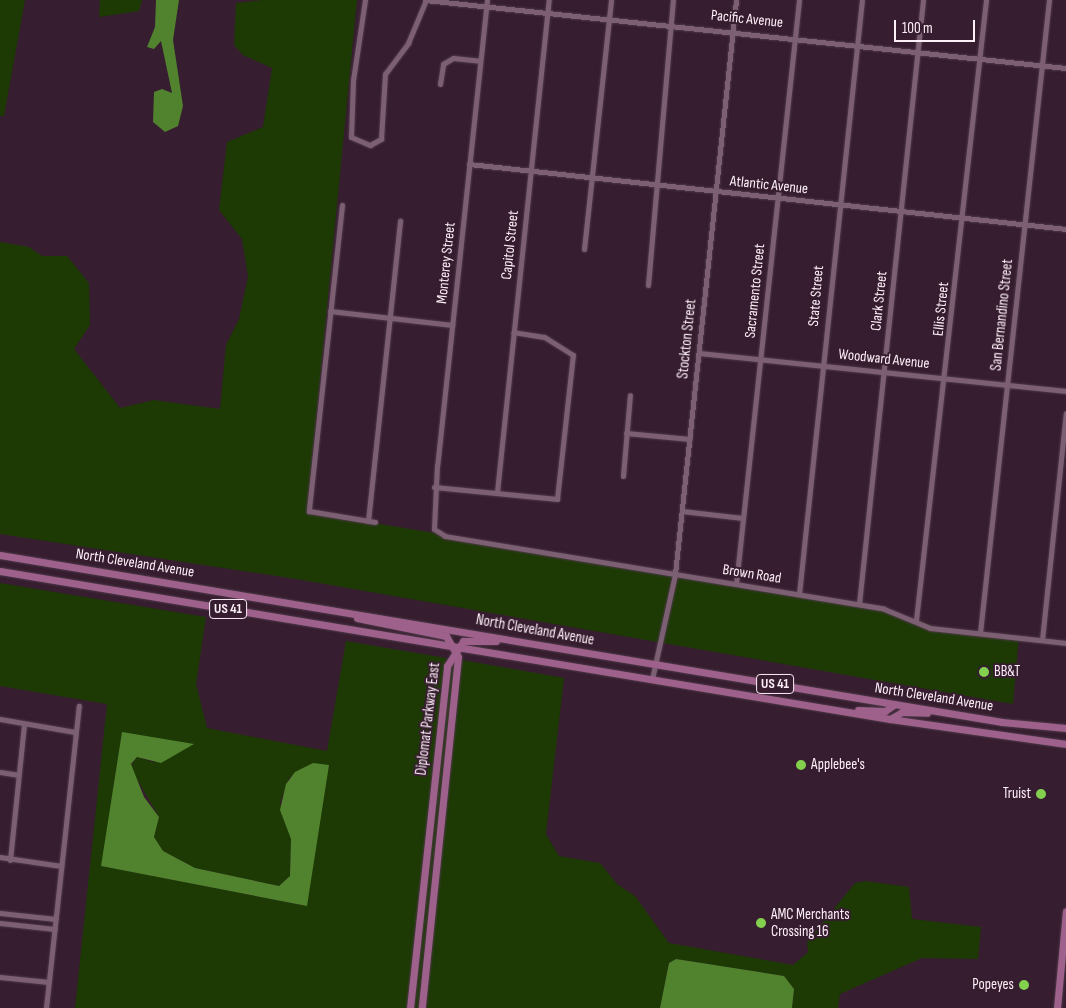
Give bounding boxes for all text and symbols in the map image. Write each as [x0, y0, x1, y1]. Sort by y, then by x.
street label: Pacific Avenue [710, 6, 784, 32]
scale bar [896, 10, 977, 42]
text: 100 m [902, 19, 933, 38]
street label: Atlantic Avenue [729, 172, 809, 198]
street label: Capitol Street [497, 210, 523, 280]
street label: Monterey Street [433, 221, 459, 305]
street label: Sacramento Street [741, 243, 769, 339]
street label: San Bernandino Street [987, 258, 1017, 372]
street label: State Street [804, 265, 828, 327]
street label: Clark Street [867, 270, 891, 332]
street label: Ellis Street [929, 281, 953, 337]
street label: Stockton Street [674, 298, 700, 380]
street label: Woodward Avenue [838, 345, 930, 373]
street label: North Cleveland Avenue [74, 545, 196, 581]
street label: Brown Road [721, 560, 783, 588]
road number: US 41 [208, 598, 248, 620]
street label: North Cleveland Avenue [474, 611, 596, 649]
street label: Diplomat Parkway East [412, 662, 444, 776]
place label: BB&T [994, 663, 1020, 681]
marker: BB&T [978, 666, 990, 678]
road number: US 41 [755, 672, 795, 696]
street label: North Cleveland Avenue [873, 679, 995, 715]
place label: Applebee's [811, 756, 865, 774]
marker: Applebee's [795, 759, 807, 771]
place label: Truist [1003, 785, 1031, 803]
marker: Truist [1035, 788, 1047, 800]
place label: AMC Merchants Crossing 16 [771, 905, 850, 940]
marker: AMC Merchants Crossing 16 [755, 917, 767, 929]
place label: Popeyes [972, 976, 1014, 994]
marker: Popeyes [1018, 979, 1030, 991]

